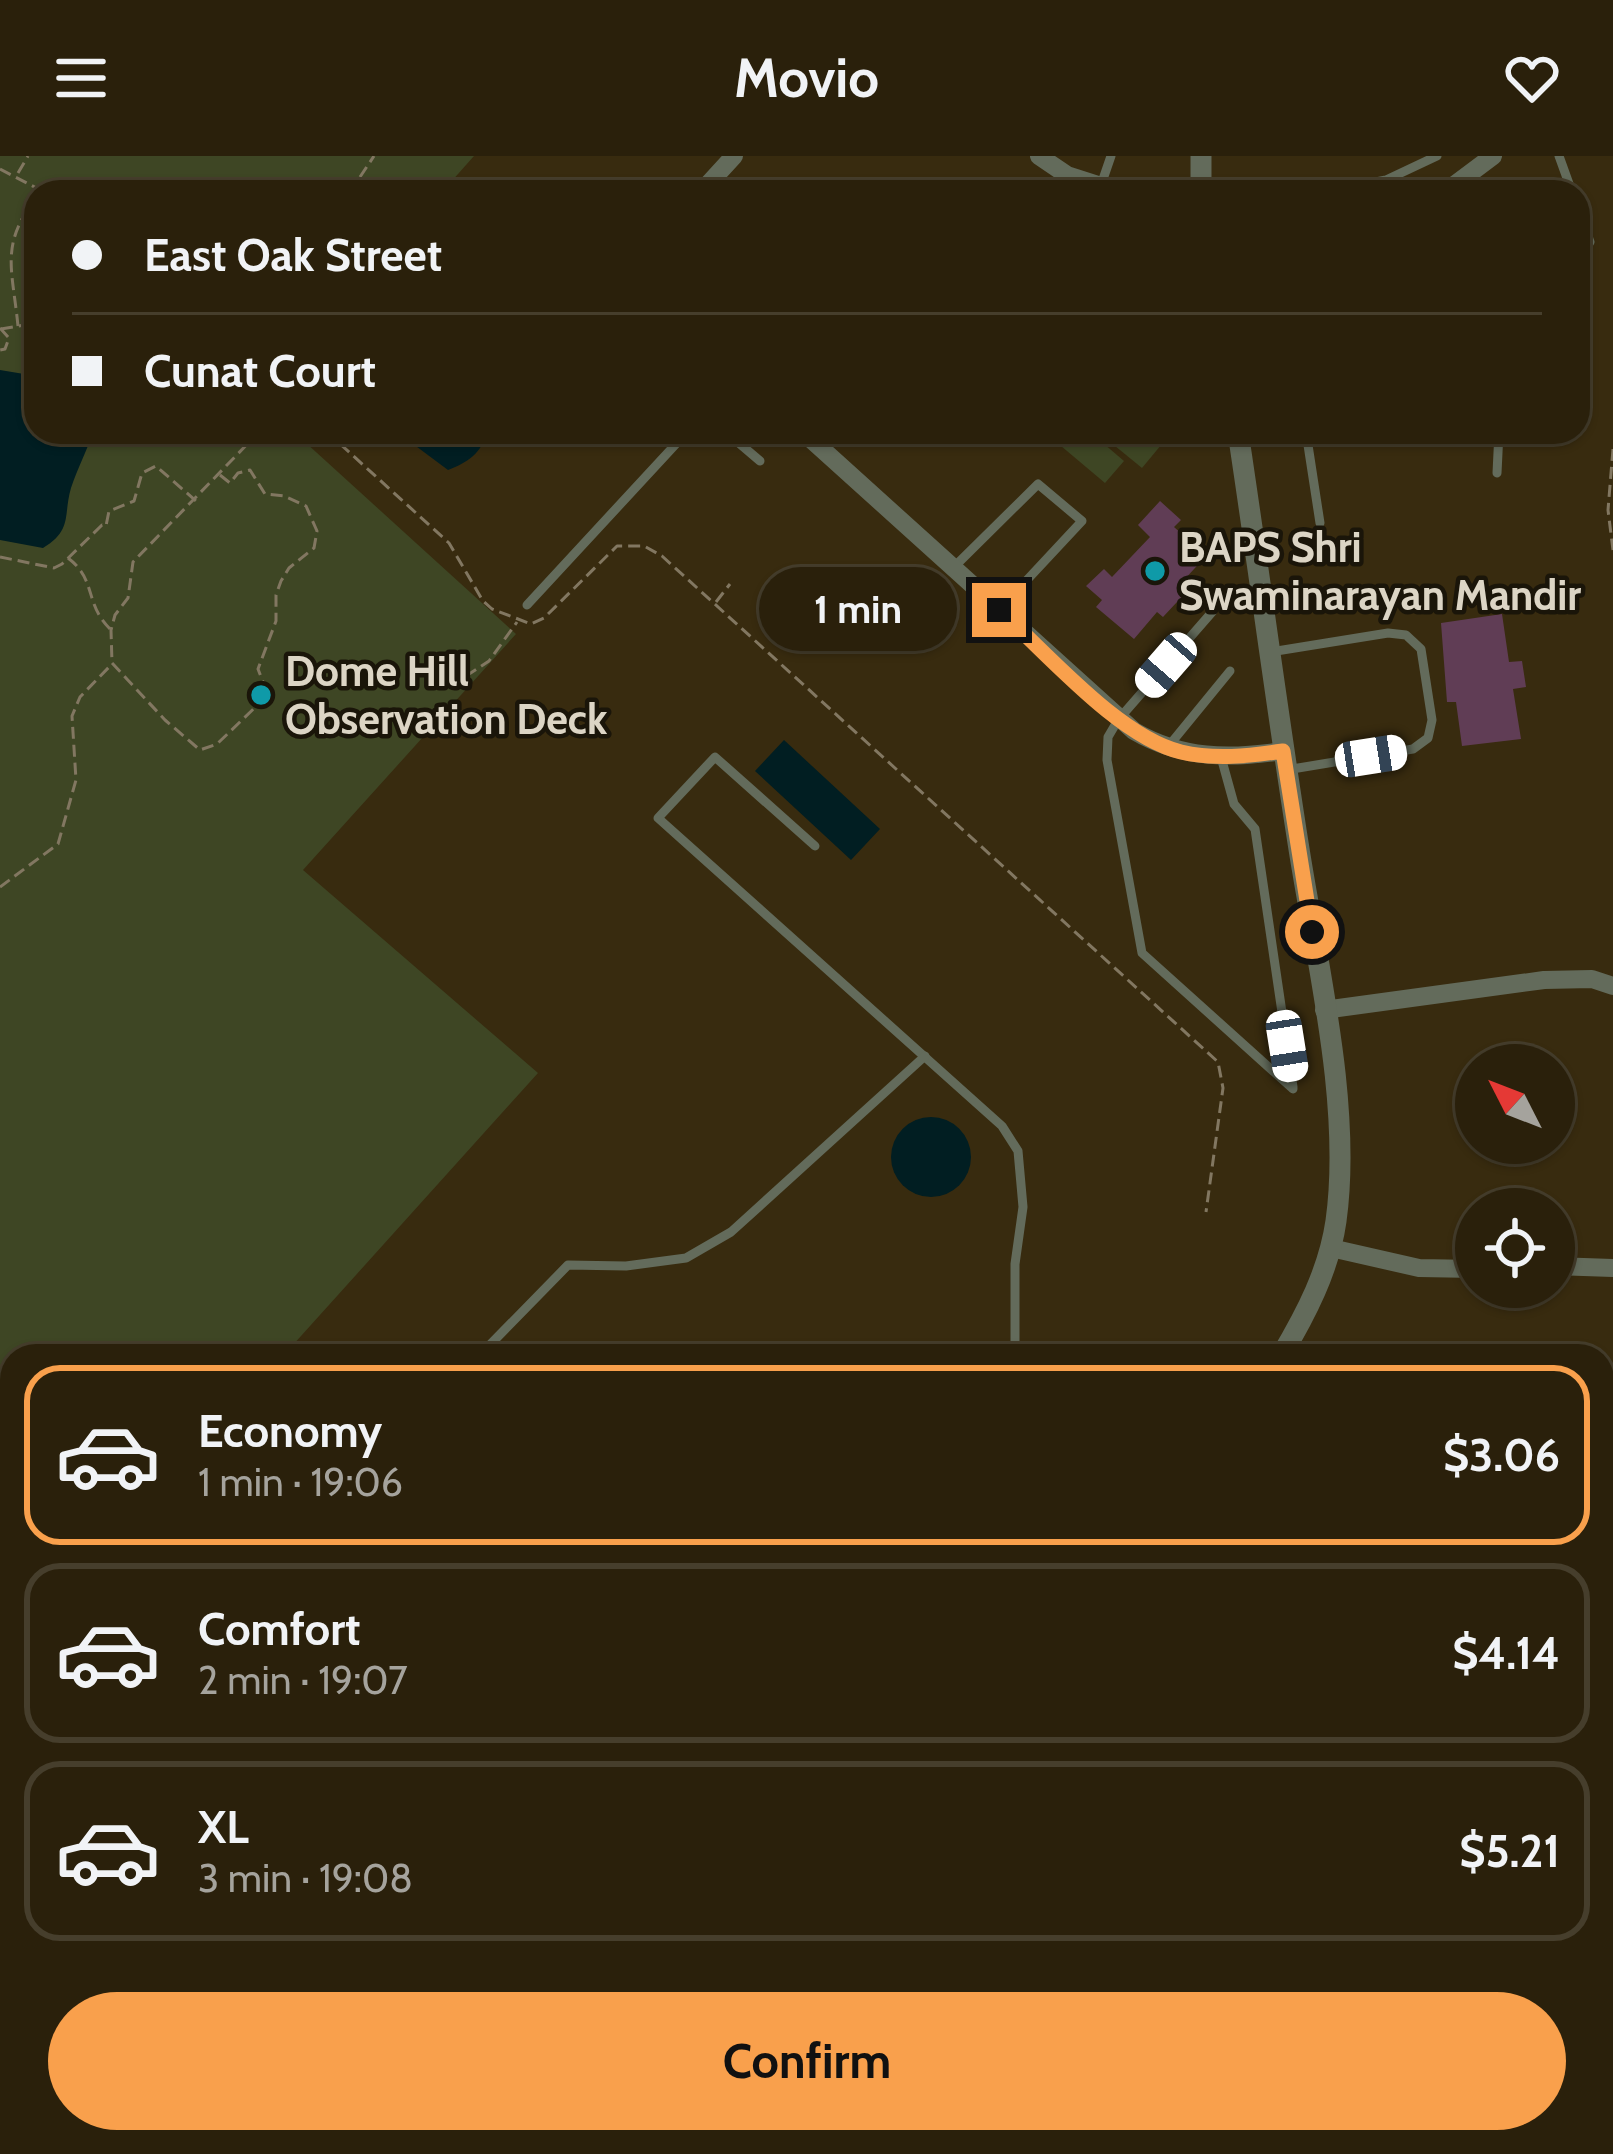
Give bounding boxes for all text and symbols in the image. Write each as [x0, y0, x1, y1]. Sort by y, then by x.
icon: menu [48, 45, 114, 111]
text: Movio [734, 45, 879, 111]
icon: heart [1499, 45, 1565, 111]
text: East Oak Street [144, 228, 442, 282]
text: Cunat Court [144, 344, 376, 398]
place label: BAPS Shri Swaminarayan Mandir [1179, 521, 1581, 621]
marker: BAPS Shri Swaminarayan Mandir [1142, 558, 1168, 584]
callout: 1 min [759, 568, 957, 652]
route end [972, 583, 1026, 637]
text: 1 min [814, 585, 902, 633]
car [1129, 626, 1203, 704]
place label: Dome Hill Observation Deck [285, 645, 608, 745]
marker: Dome Hill Observation Deck [248, 682, 274, 708]
car [1333, 733, 1409, 779]
route start [1285, 905, 1339, 959]
car [1264, 1008, 1310, 1084]
north arrow [1455, 1044, 1575, 1164]
map controls [1455, 1044, 1575, 1308]
button: locate [1455, 1188, 1575, 1308]
icon: car [54, 1401, 162, 1509]
text: Economy [198, 1404, 382, 1458]
text: $3.06 [1443, 1428, 1560, 1482]
text: 1 min · 19:06 [198, 1458, 403, 1506]
icon: car [54, 1599, 162, 1707]
text: Comfort [198, 1602, 361, 1656]
text: $4.14 [1452, 1626, 1560, 1680]
text: 2 min · 19:07 [198, 1656, 408, 1704]
icon: car [54, 1797, 162, 1905]
text: XL [198, 1800, 249, 1854]
text: $5.21 [1459, 1824, 1560, 1878]
text: 3 min · 19:08 [198, 1854, 413, 1902]
button: Confirm [48, 1992, 1566, 2130]

